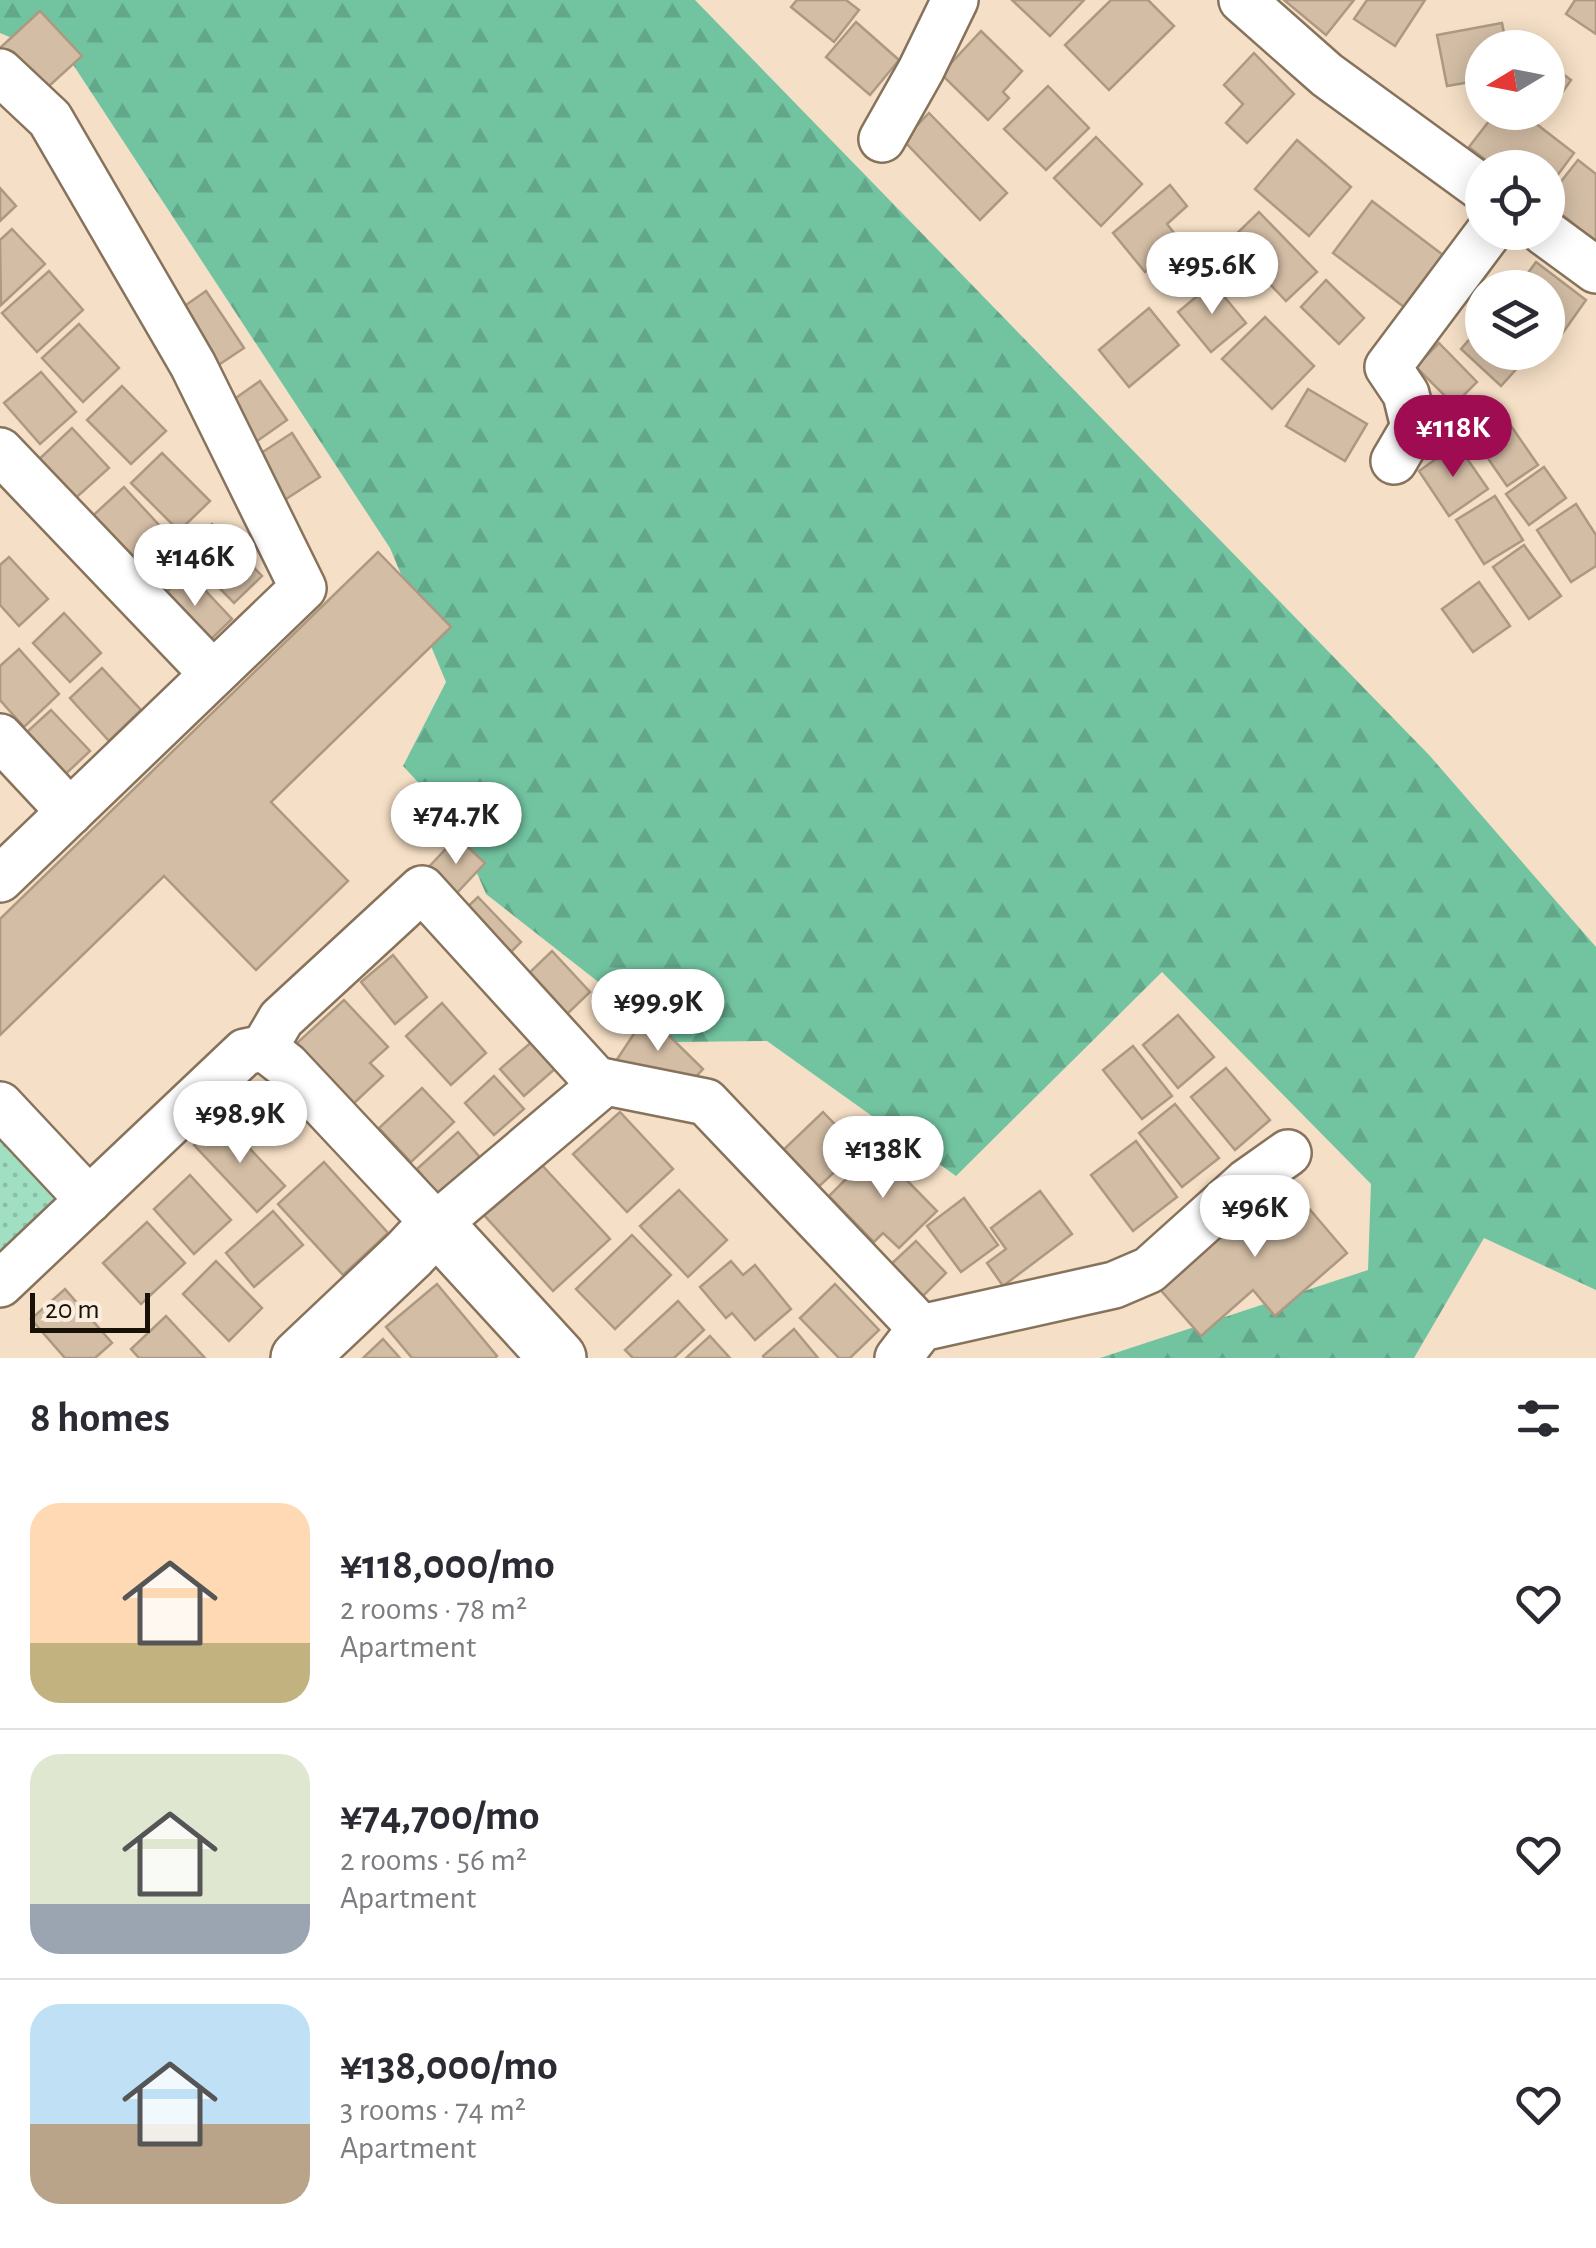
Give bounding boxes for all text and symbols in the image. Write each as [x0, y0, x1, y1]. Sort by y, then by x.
north arrow [1465, 30, 1565, 130]
map controls [1465, 30, 1565, 370]
button: locate [1465, 150, 1565, 250]
pin: ¥95.6K [1131, 232, 1293, 317]
text: ¥95.6K [1168, 248, 1256, 280]
button: layers [1465, 270, 1565, 370]
pin: ¥118K [1383, 395, 1523, 480]
text: ¥118K [1416, 411, 1490, 443]
pin: ¥146K [125, 524, 265, 609]
text: ¥146K [156, 540, 234, 572]
pin: ¥74.7K [375, 782, 537, 867]
text: ¥74.7K [413, 798, 499, 830]
pin: ¥99.9K [577, 969, 739, 1054]
text: ¥99.9K [613, 985, 703, 1017]
pin: ¥98.9K [159, 1081, 321, 1166]
text: ¥98.9K [195, 1097, 285, 1129]
pin: ¥138K [813, 1116, 953, 1201]
text: ¥138K [845, 1132, 921, 1164]
pin: ¥96K [1196, 1175, 1314, 1260]
text: ¥96K [1222, 1191, 1288, 1223]
scale bar [30, 1288, 150, 1332]
text: 20 m [45, 1296, 100, 1324]
icon: filters [1511, 1391, 1566, 1446]
text: 8 homes [30, 1397, 170, 1439]
icon: home [110, 1543, 230, 1663]
text: ¥118,000/mo [340, 1544, 555, 1586]
icon: heart [1511, 1576, 1566, 1631]
text: 2 rooms · 78 m² [340, 1593, 527, 1625]
text: Apartment [340, 1631, 476, 1663]
icon: home [110, 1794, 230, 1914]
text: ¥74,700/mo [340, 1795, 539, 1837]
icon: heart [1511, 1827, 1566, 1882]
text: 2 rooms · 56 m² [340, 1844, 527, 1876]
text: Apartment [340, 1882, 476, 1914]
icon: home [110, 2044, 230, 2164]
text: ¥138,000/mo [340, 2045, 558, 2087]
icon: heart [1511, 2077, 1566, 2132]
text: 3 rooms · 74 m² [340, 2094, 526, 2126]
text: Apartment [340, 2132, 476, 2164]

